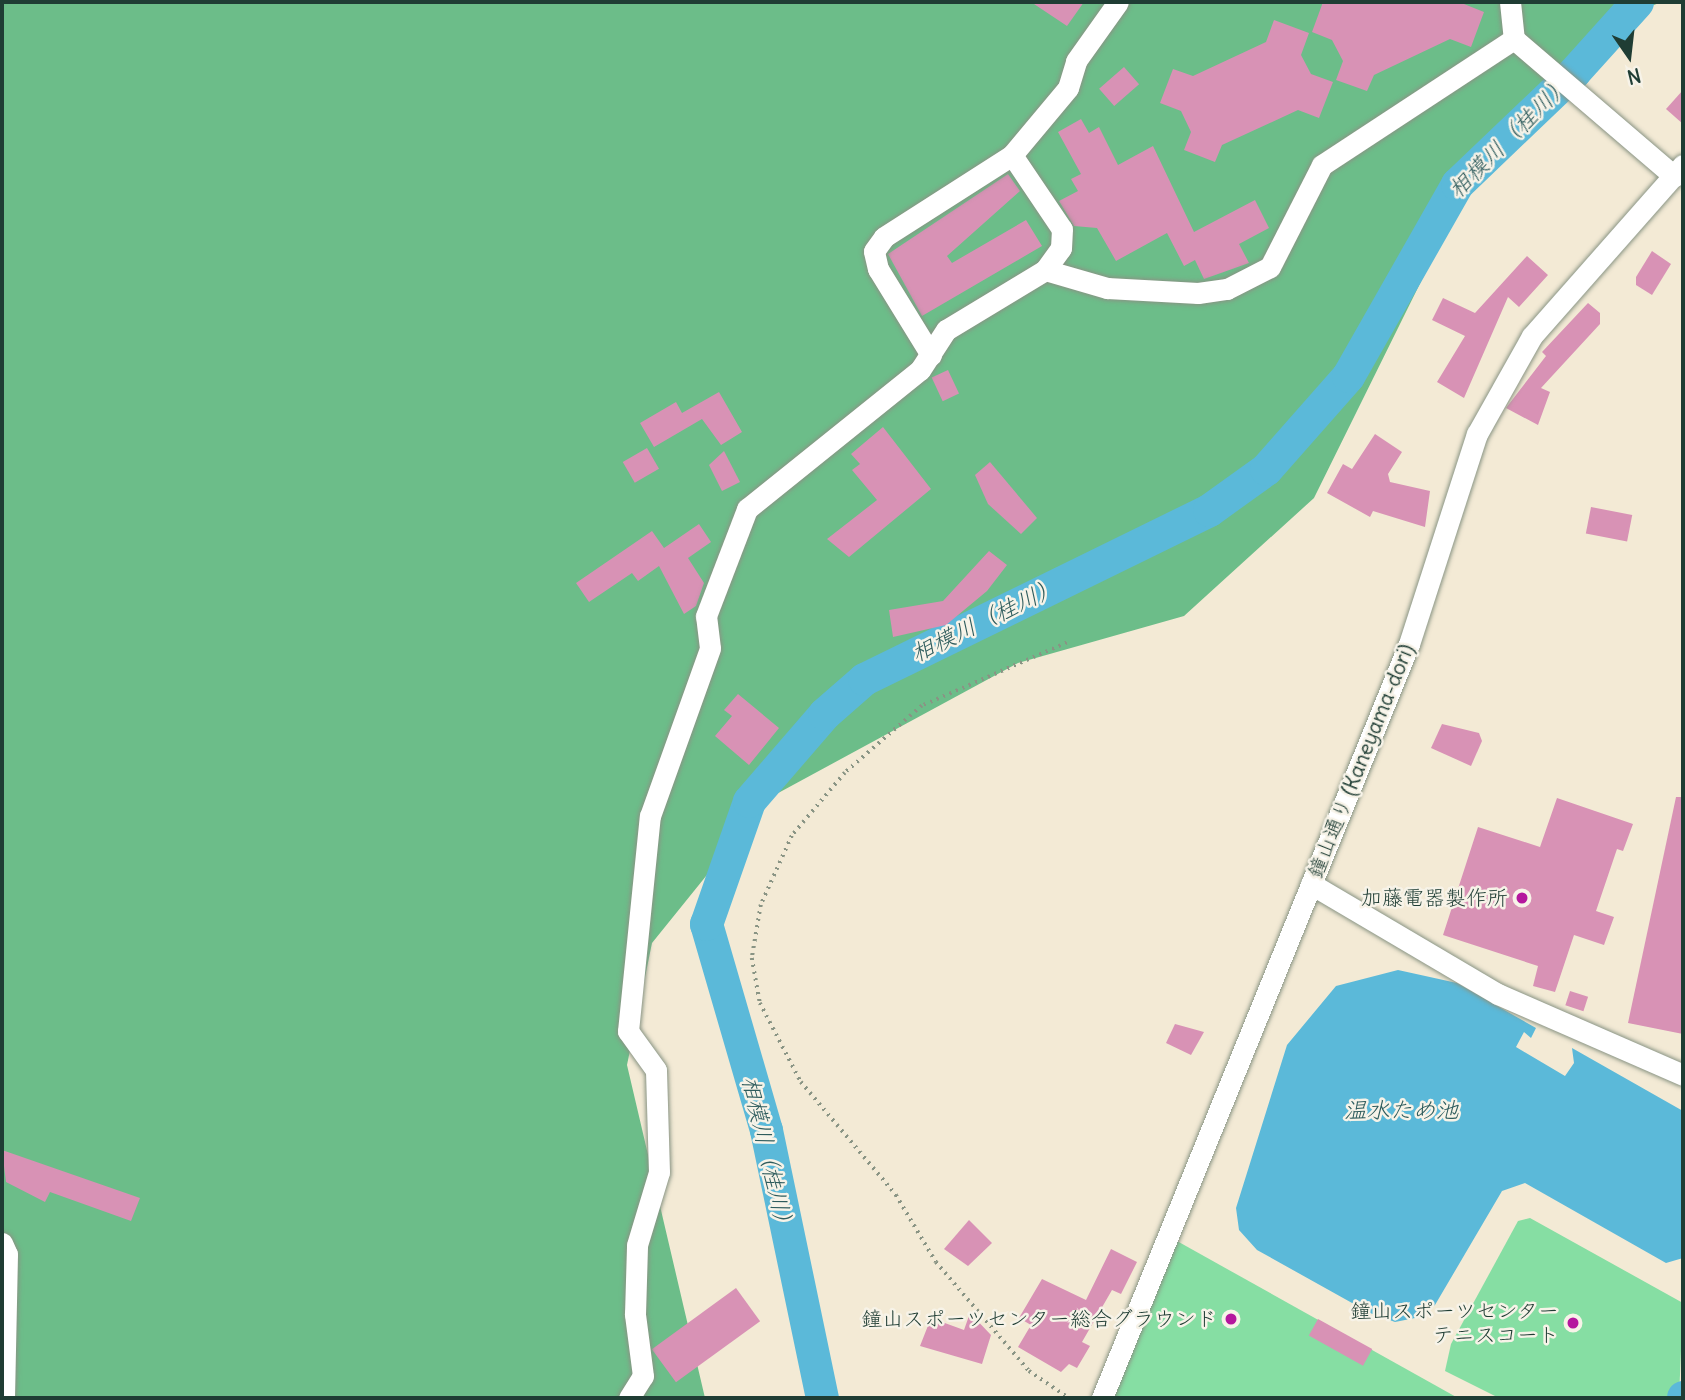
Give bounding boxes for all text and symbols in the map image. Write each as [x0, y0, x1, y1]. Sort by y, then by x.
north arrow [1594, 21, 1664, 91]
text: N [1625, 63, 1643, 90]
water label: 相模川（桂川） [1442, 70, 1576, 204]
water label: 相模川（桂川） [907, 572, 1063, 668]
street label: 鐘山通り (Kaneyama-dori) [1302, 640, 1420, 882]
place label: 加藤電器製作所 [1361, 885, 1508, 911]
marker: 加藤電器製作所 [1514, 890, 1530, 906]
water label: 相模川（桂川） [736, 1073, 800, 1237]
water label: 温水ため池 [1344, 1096, 1458, 1124]
place label: 鐘山スポーツセンター テニスコート [1349, 1298, 1559, 1348]
place label: 鐘山スポーツセンター総合グラウンド [860, 1306, 1217, 1332]
marker: 鐘山スポーツセンター総合グラウンド [1223, 1311, 1239, 1327]
marker: 鐘山スポーツセンター テニスコート [1565, 1315, 1581, 1331]

